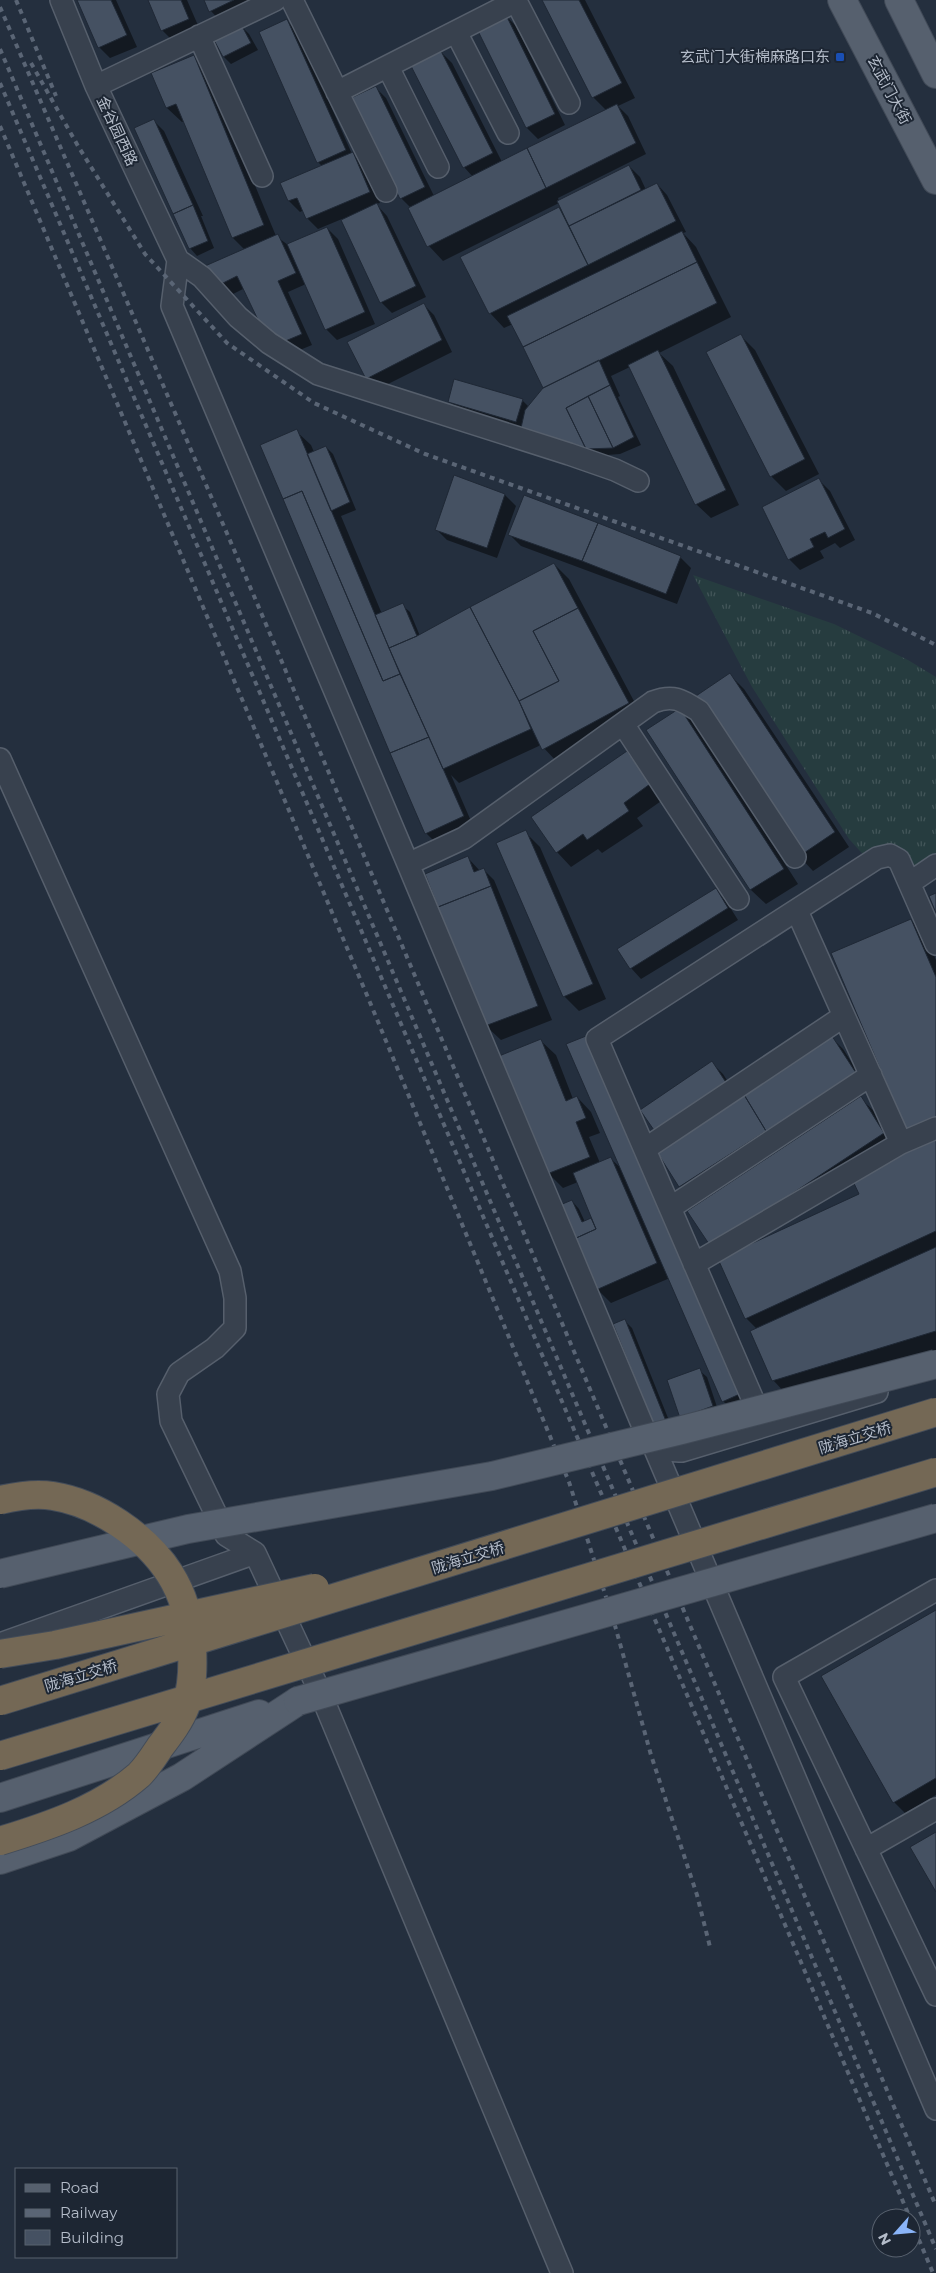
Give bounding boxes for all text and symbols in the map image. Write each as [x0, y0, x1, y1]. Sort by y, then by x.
place label: 玄武门大街棉麻路口东 [680, 47, 830, 66]
marker: 玄武门大街棉麻路口东 [834, 51, 846, 63]
street label: 玄武门大街 [863, 52, 915, 127]
street label: 金谷园西路 [93, 93, 142, 169]
street label: 陇海立交桥 [816, 1417, 894, 1458]
street label: 陇海立交桥 [429, 1537, 507, 1578]
street label: 陇海立交桥 [42, 1655, 120, 1696]
legend [15, 2168, 178, 2258]
text: Road [60, 2178, 99, 2197]
text: Railway [60, 2203, 118, 2222]
north arrow [871, 2208, 921, 2258]
text: Building [60, 2228, 124, 2247]
text: N [874, 2230, 895, 2248]

